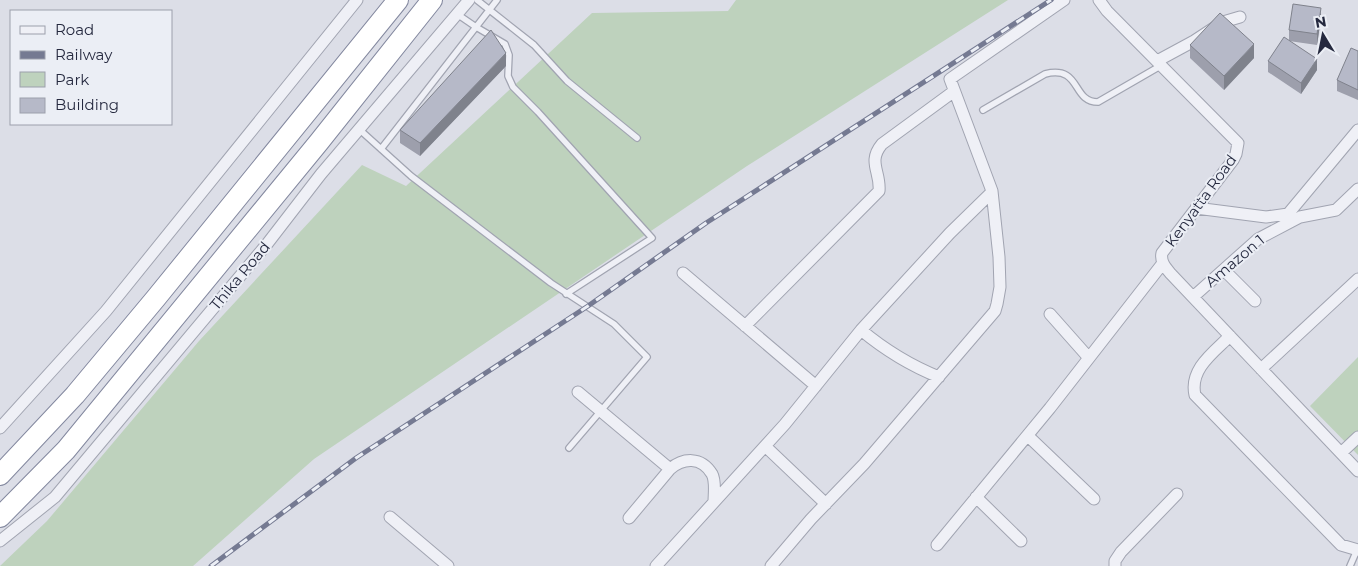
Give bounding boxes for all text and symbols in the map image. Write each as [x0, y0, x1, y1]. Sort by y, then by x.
legend [10, 10, 172, 125]
north arrow [1298, 10, 1348, 60]
text: N [1314, 12, 1328, 32]
text: Road [55, 20, 94, 39]
text: Railway [55, 45, 113, 64]
text: Park [55, 70, 89, 89]
text: Building [55, 95, 119, 114]
street label: Kenyatta Road [1161, 151, 1240, 251]
street label: Amazon 1 [1201, 230, 1268, 291]
street label: Thika Road [205, 238, 274, 314]

